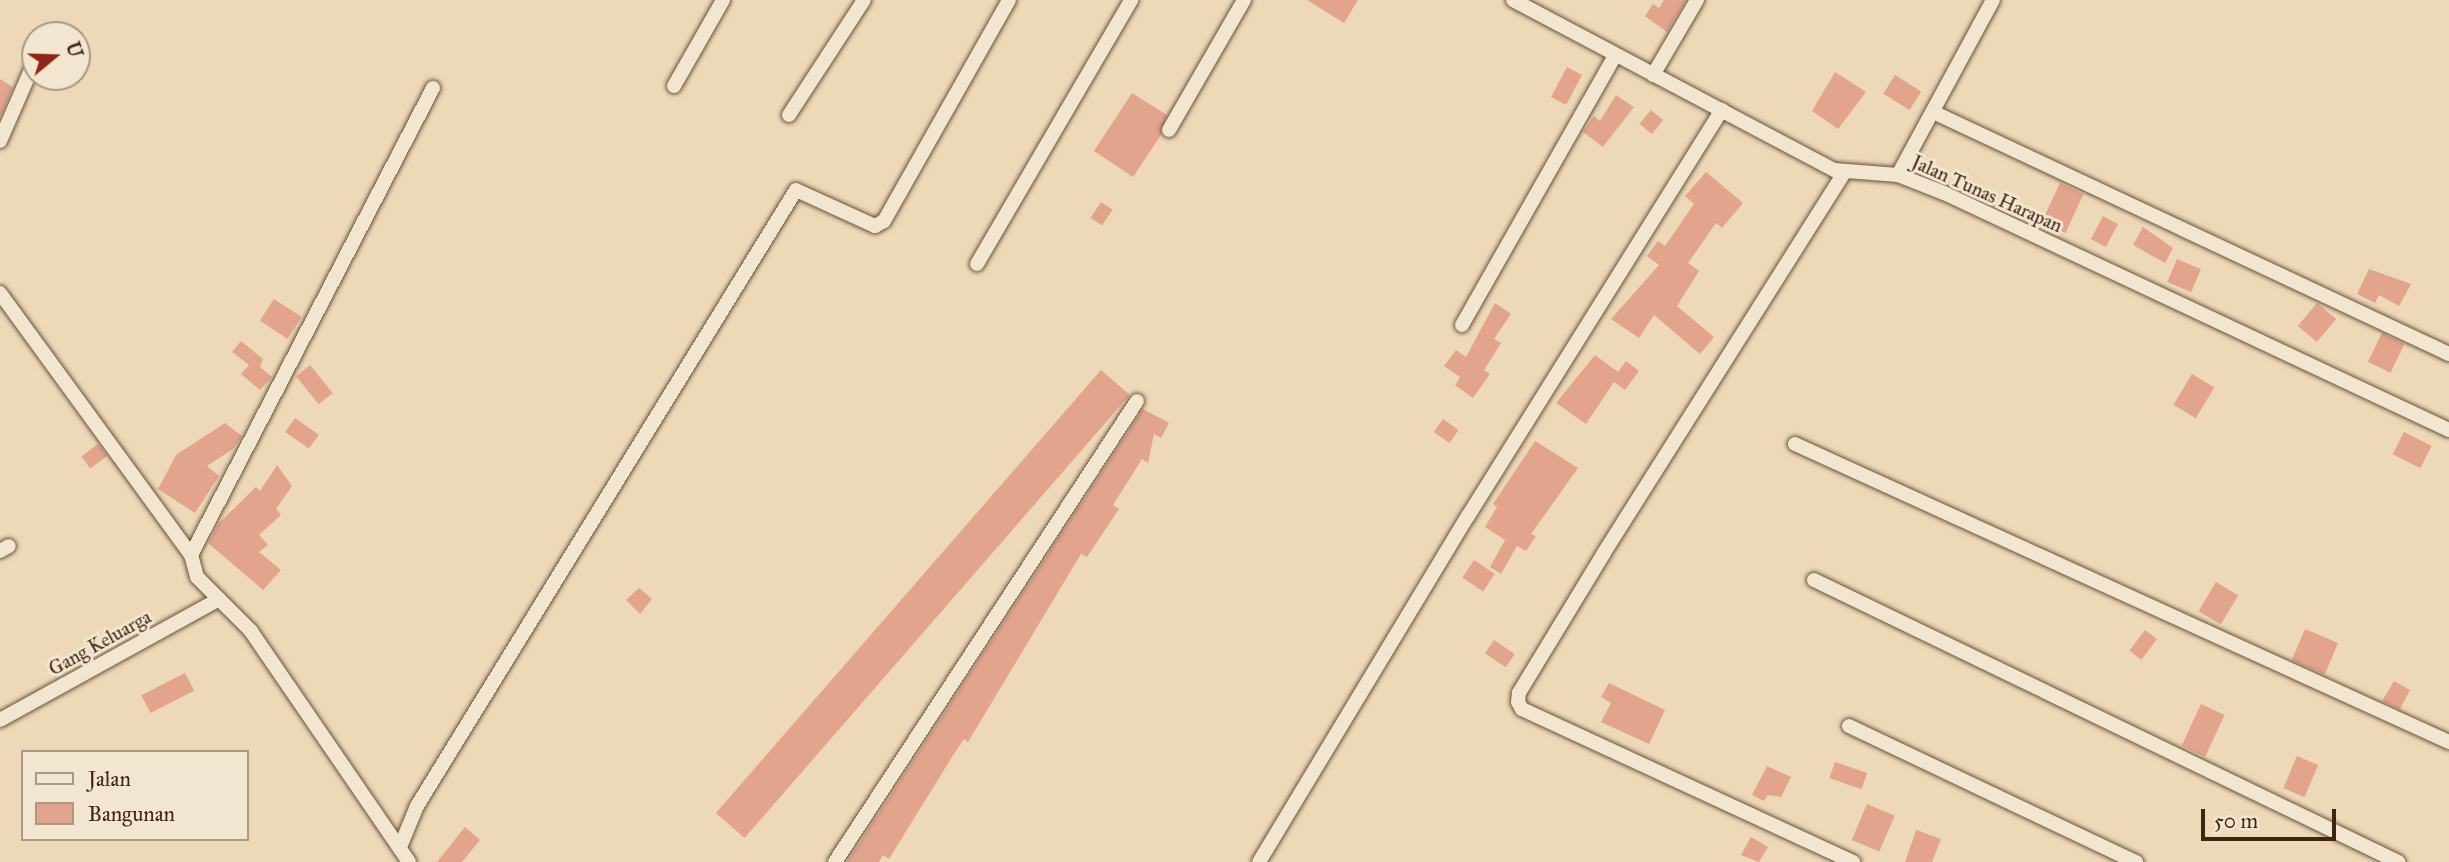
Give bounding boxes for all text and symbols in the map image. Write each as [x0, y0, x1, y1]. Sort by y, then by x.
north arrow [21, 21, 91, 91]
text: U [61, 39, 88, 60]
street label: Jalan Tunas Harapan [1908, 151, 2066, 237]
street label: Gang Keluarga [45, 606, 155, 680]
legend [21, 750, 248, 841]
text: Jalan [88, 766, 131, 792]
scale bar [2204, 796, 2339, 840]
text: Bangunan [88, 801, 175, 827]
text: 50 m [2214, 808, 2258, 834]

